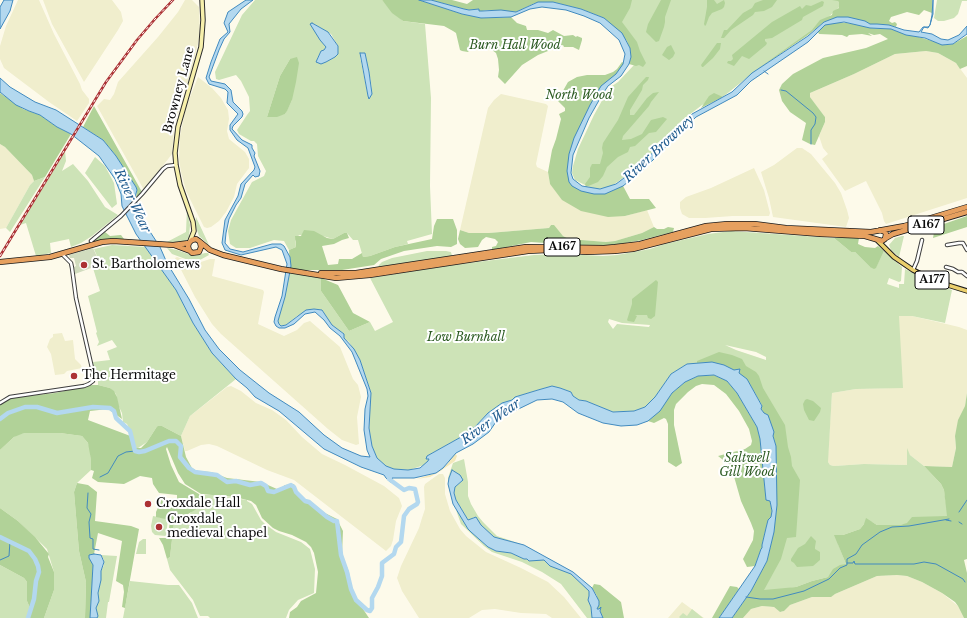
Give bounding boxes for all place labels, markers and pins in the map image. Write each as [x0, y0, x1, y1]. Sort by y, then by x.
place label: St. Bartholomews [92, 258, 200, 272]
marker: St. Bartholomews [79, 260, 89, 270]
place label: The Hermitage [82, 369, 176, 383]
marker: The Hermitage [69, 371, 79, 381]
place label: Croxdale Hall [156, 497, 240, 511]
marker: Croxdale Hall [143, 499, 153, 509]
place label: Croxdale medieval chapel [167, 513, 267, 541]
marker: Croxdale medieval chapel [154, 522, 164, 532]

